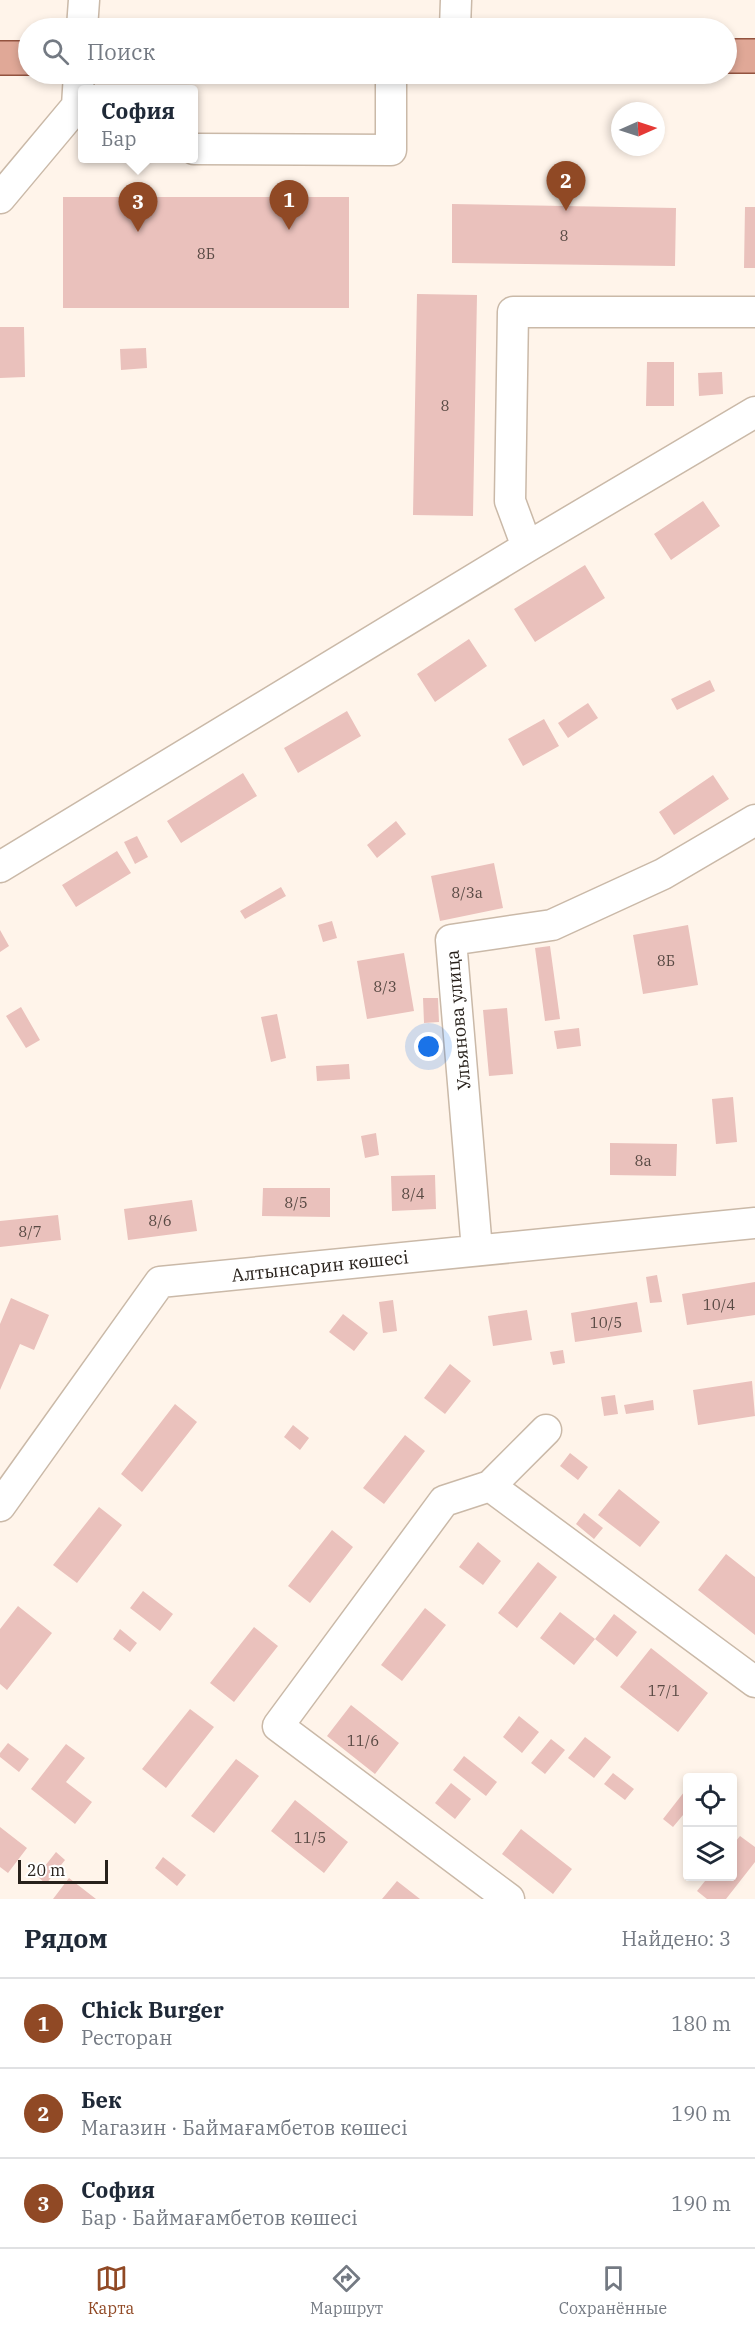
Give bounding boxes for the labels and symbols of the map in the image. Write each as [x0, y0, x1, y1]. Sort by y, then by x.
north arrow [611, 102, 665, 156]
pin: 2 [546, 162, 586, 211]
pin: 1 [270, 180, 308, 230]
pin: 3 [118, 182, 158, 232]
house number: 8 [559, 226, 569, 245]
house number: 8Б [197, 244, 215, 263]
house number: 8 [440, 396, 450, 415]
house number: 8/3а [451, 883, 483, 902]
street label: Ульянова улица [440, 949, 476, 1091]
house number: 8Б [657, 951, 675, 970]
house number: 8/3 [373, 977, 397, 996]
your location [414, 1032, 443, 1061]
house number: 8а [634, 1151, 652, 1170]
house number: 8/4 [401, 1184, 425, 1203]
house number: 8/5 [284, 1193, 308, 1212]
house number: 8/6 [148, 1211, 172, 1230]
house number: 8/7 [18, 1222, 42, 1241]
street label: Алтынсарин көшесі [230, 1245, 410, 1287]
house number: 10/4 [703, 1295, 735, 1314]
house number: 10/5 [590, 1313, 622, 1332]
house number: 17/1 [648, 1681, 680, 1700]
house number: 11/6 [347, 1731, 379, 1750]
house number: 11/5 [294, 1828, 326, 1847]
scale bar [18, 1857, 108, 1884]

